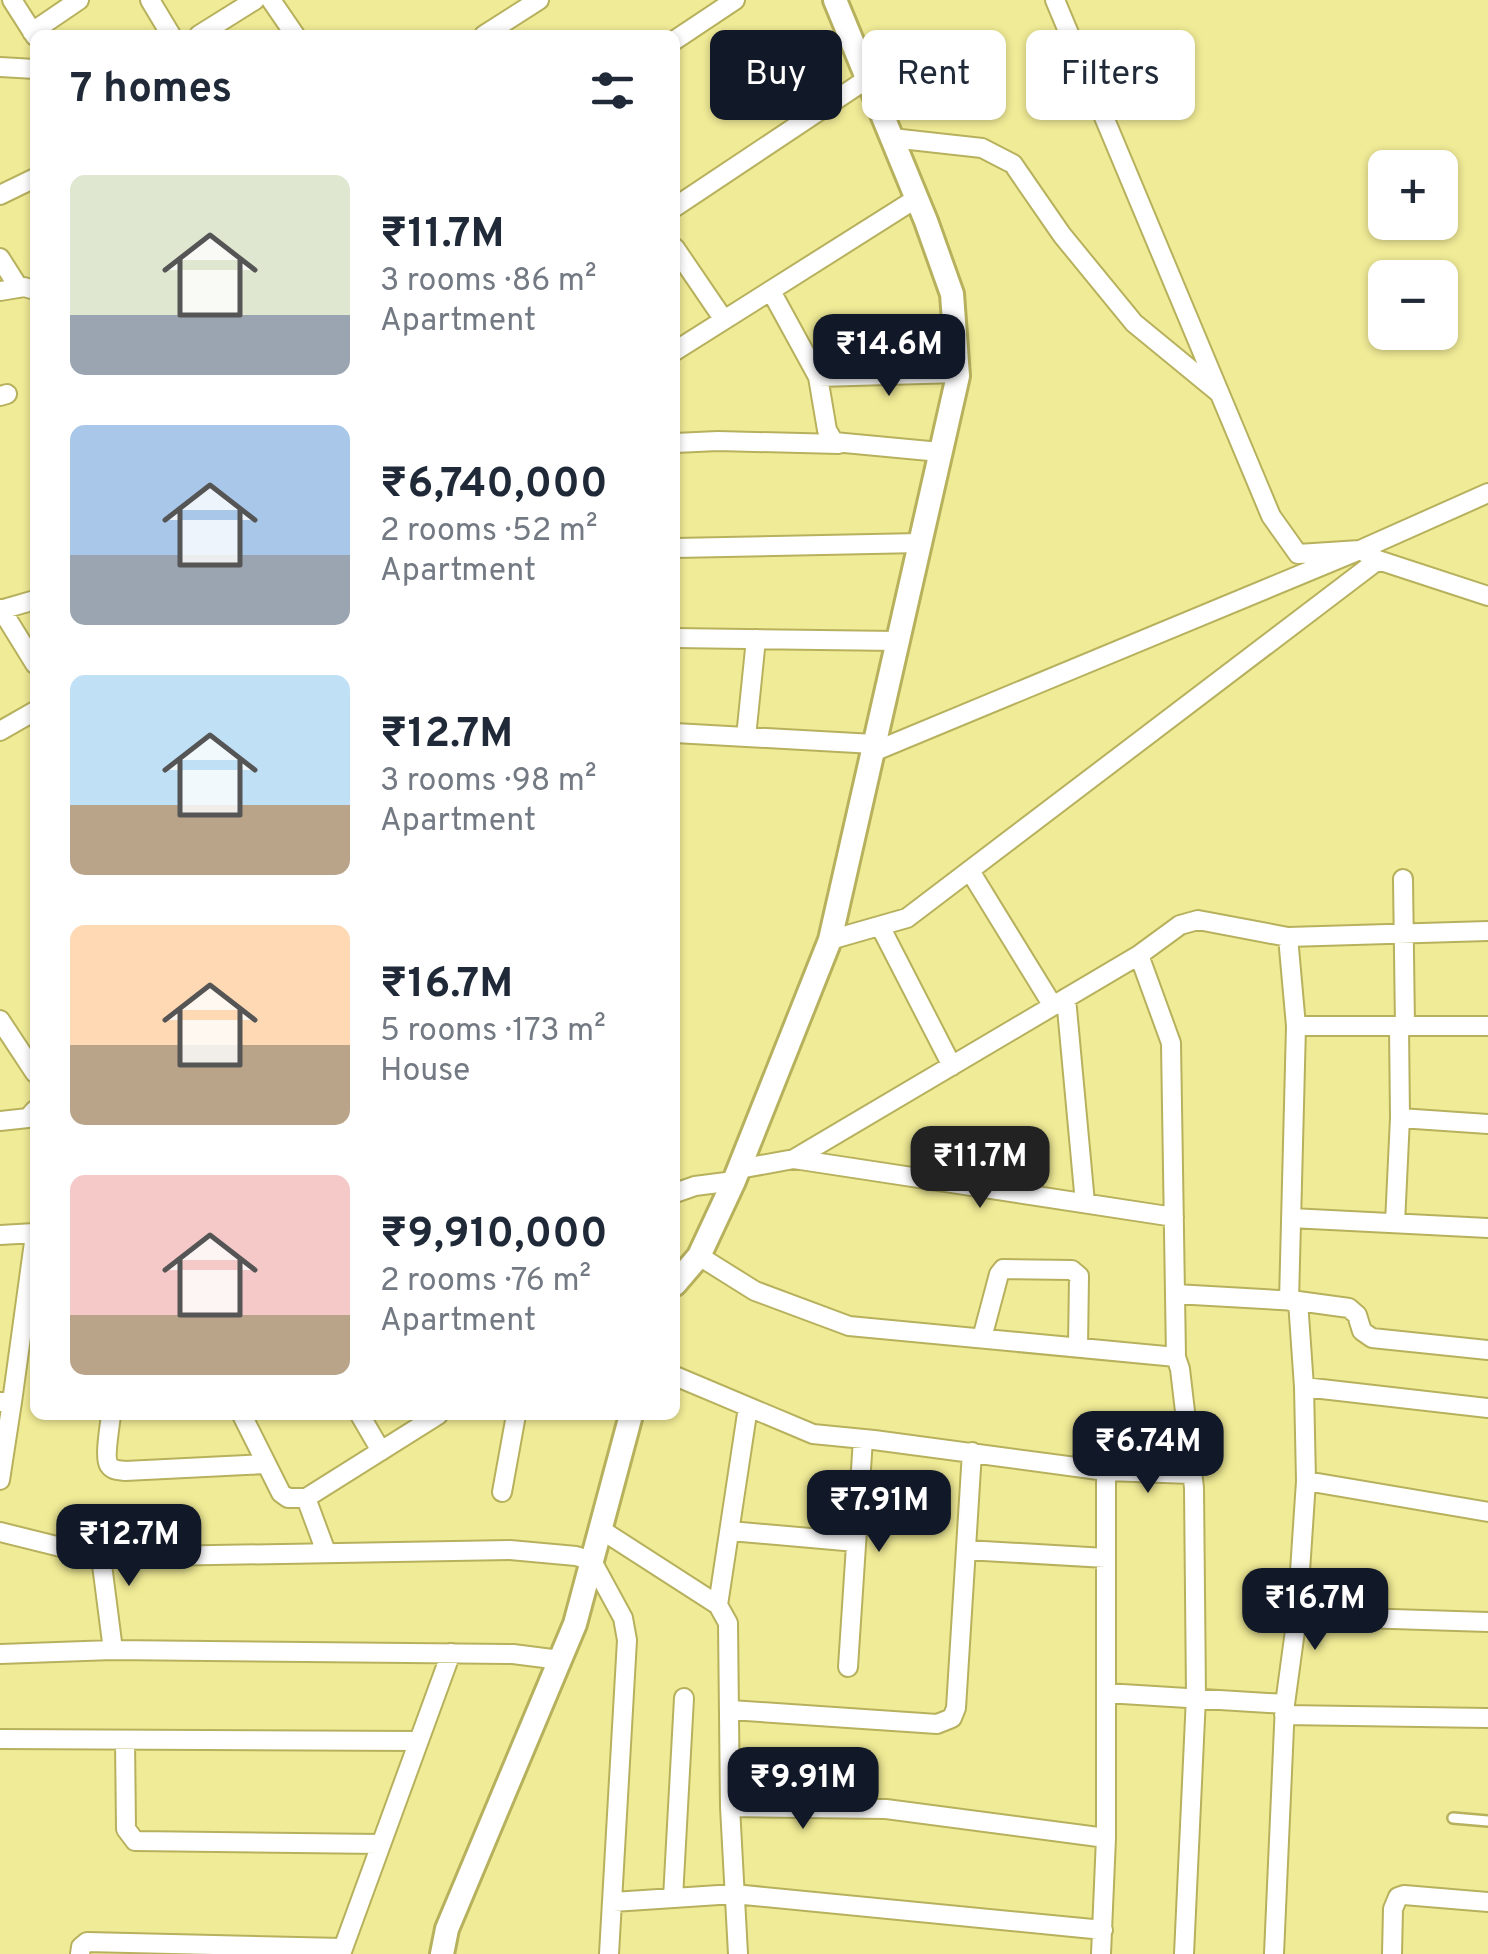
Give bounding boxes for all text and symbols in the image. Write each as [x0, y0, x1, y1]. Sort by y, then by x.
chip: Buy [710, 30, 842, 120]
chip: Rent [862, 30, 1006, 120]
chip: Filters [1026, 30, 1195, 120]
icon: filters [585, 63, 640, 118]
text: 7 homes [70, 64, 232, 117]
map controls [1368, 150, 1458, 350]
button: + [1368, 150, 1458, 240]
text: ₹11.7M [380, 209, 504, 262]
icon: home [150, 215, 270, 335]
button: − [1368, 260, 1458, 350]
text: 3 rooms · 86 m² [380, 262, 597, 302]
text: Apartment [380, 302, 536, 342]
pin: ₹14.6M [808, 314, 970, 399]
text: ₹14.6M [835, 326, 943, 366]
text: ₹6,740,000 [380, 459, 608, 512]
icon: home [150, 465, 270, 585]
text: 2 rooms · 52 m² [380, 512, 597, 552]
text: Apartment [380, 552, 536, 592]
text: ₹12.7M [380, 709, 513, 762]
icon: home [150, 715, 270, 835]
text: 3 rooms · 98 m² [380, 762, 597, 802]
text: Apartment [380, 802, 536, 842]
text: ₹16.7M [380, 959, 513, 1012]
icon: home [150, 965, 270, 1085]
text: 5 rooms · 173 m² [380, 1012, 606, 1052]
text: House [380, 1052, 470, 1092]
pin: ₹11.7M [899, 1126, 1061, 1211]
text: ₹11.7M [933, 1138, 1027, 1178]
text: ₹9,910,000 [380, 1209, 608, 1262]
icon: home [150, 1215, 270, 1335]
text: 2 rooms · 76 m² [380, 1262, 591, 1302]
text: Apartment [380, 1302, 536, 1342]
pin: ₹6.74M [1067, 1411, 1229, 1496]
text: ₹6.74M [1095, 1423, 1201, 1463]
pin: ₹7.91M [798, 1470, 960, 1555]
text: ₹7.91M [829, 1482, 929, 1522]
pin: ₹12.7M [48, 1504, 210, 1589]
text: ₹12.7M [78, 1516, 180, 1556]
pin: ₹16.7M [1234, 1568, 1396, 1653]
text: ₹16.7M [1264, 1580, 1366, 1620]
pin: ₹9.91M [722, 1747, 884, 1832]
text: ₹9.91M [750, 1759, 856, 1799]

